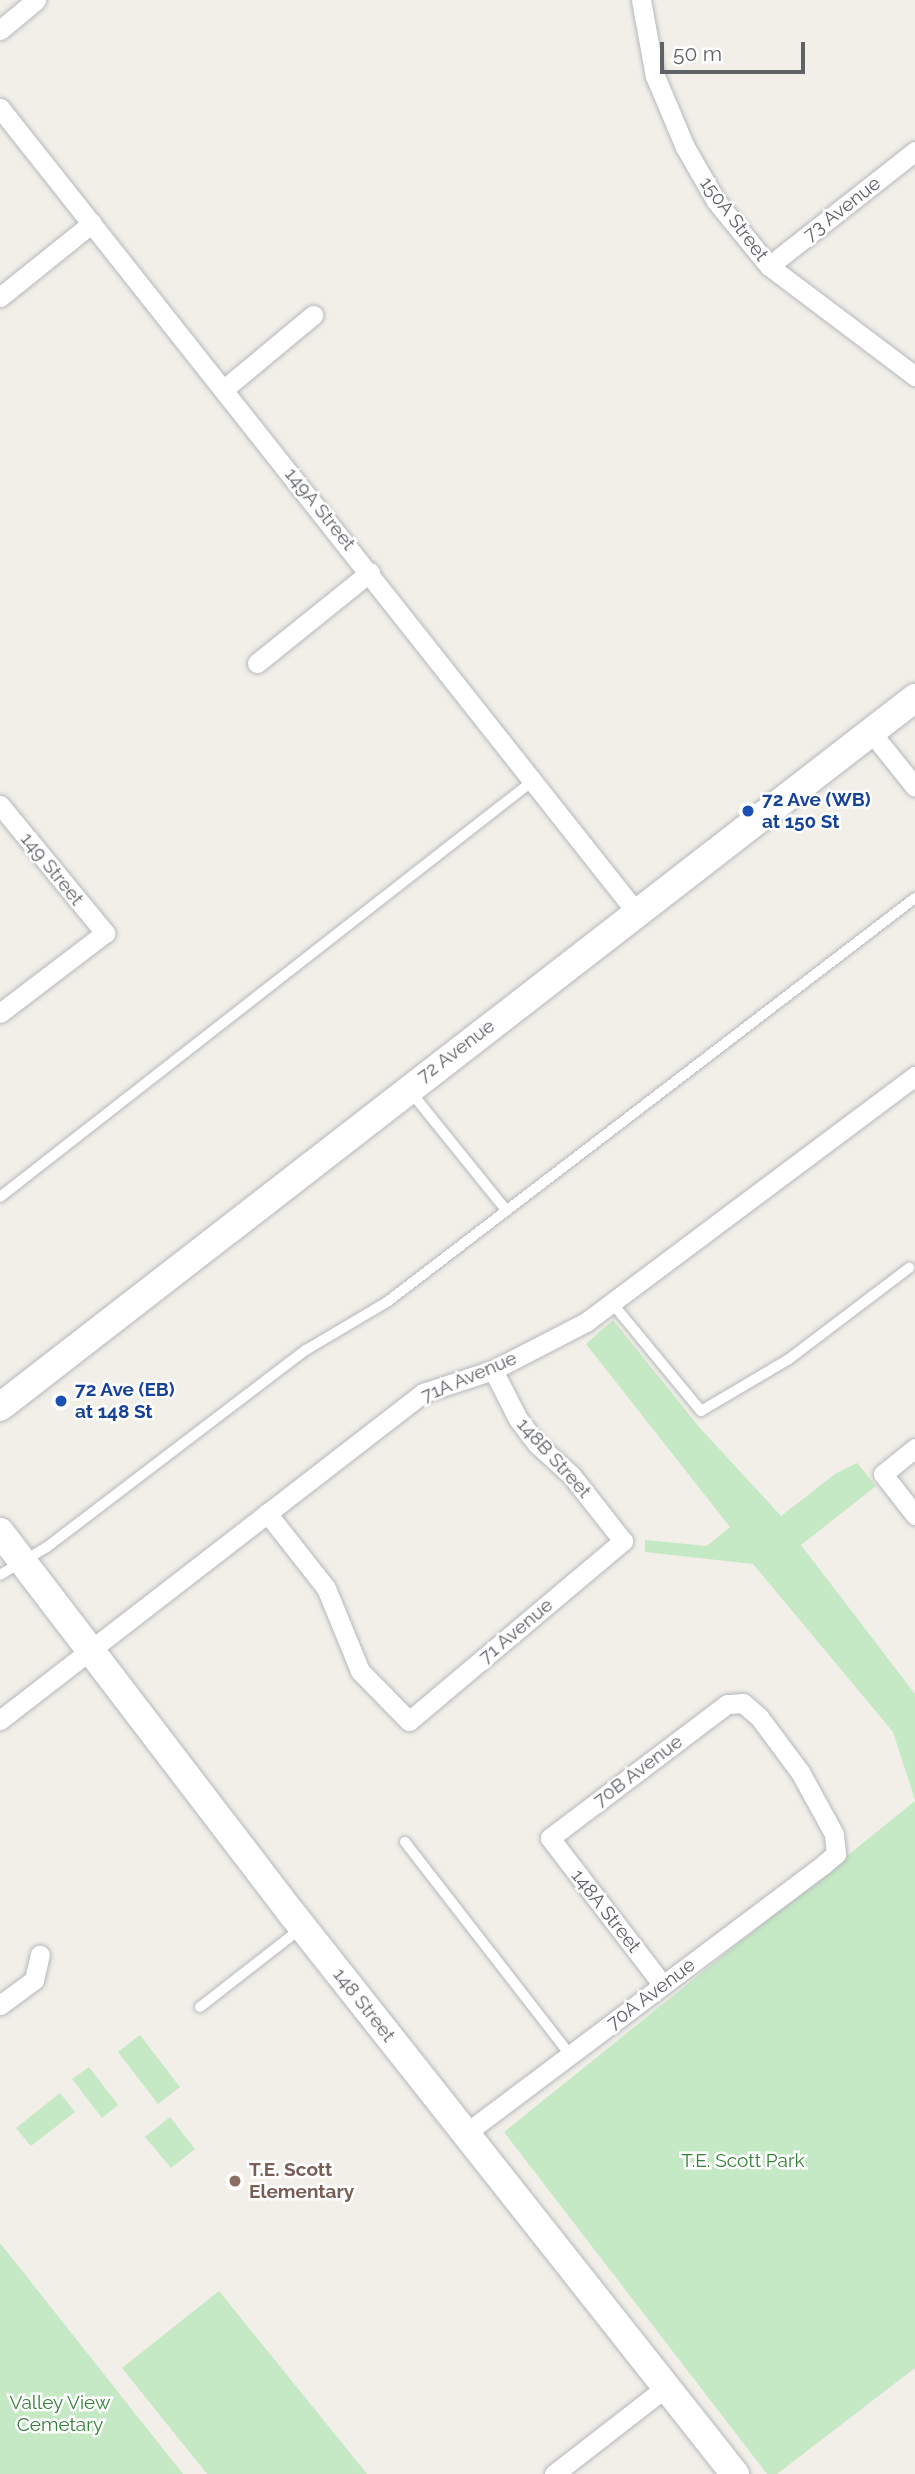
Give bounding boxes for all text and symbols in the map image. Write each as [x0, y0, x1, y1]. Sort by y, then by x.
scale bar [663, 28, 808, 72]
text: 50 m [673, 41, 722, 66]
street label: 150A Street [695, 172, 773, 266]
street label: 73 Avenue [799, 172, 885, 246]
street label: 149A Street [280, 463, 360, 555]
place label: 72 Ave (WB) at 150 St [762, 789, 871, 833]
marker: 72 Ave (WB) at 150 St [740, 803, 756, 819]
street label: 149 Street [16, 828, 88, 910]
street label: 72 Avenue [413, 1014, 499, 1088]
street label: 71A Avenue [417, 1346, 521, 1408]
place label: 72 Ave (EB) at 148 St [75, 1379, 175, 1423]
marker: 72 Ave (EB) at 148 St [53, 1393, 69, 1409]
street label: 148B Street [512, 1413, 596, 1503]
street label: 71 Avenue [474, 1593, 558, 1669]
street label: 70B Avenue [589, 1730, 687, 1812]
street label: 148A Street [566, 1865, 646, 1957]
street label: 70A Avenue [602, 1953, 700, 2035]
street label: 148 Street [328, 1964, 400, 2046]
park label: T.E. Scott Park [681, 2150, 805, 2172]
place label: T.E. Scott Elementary [249, 2159, 354, 2203]
marker: T.E. Scott Elementary [227, 2173, 243, 2189]
park label: Valley View Cemetary [9, 2392, 111, 2436]

